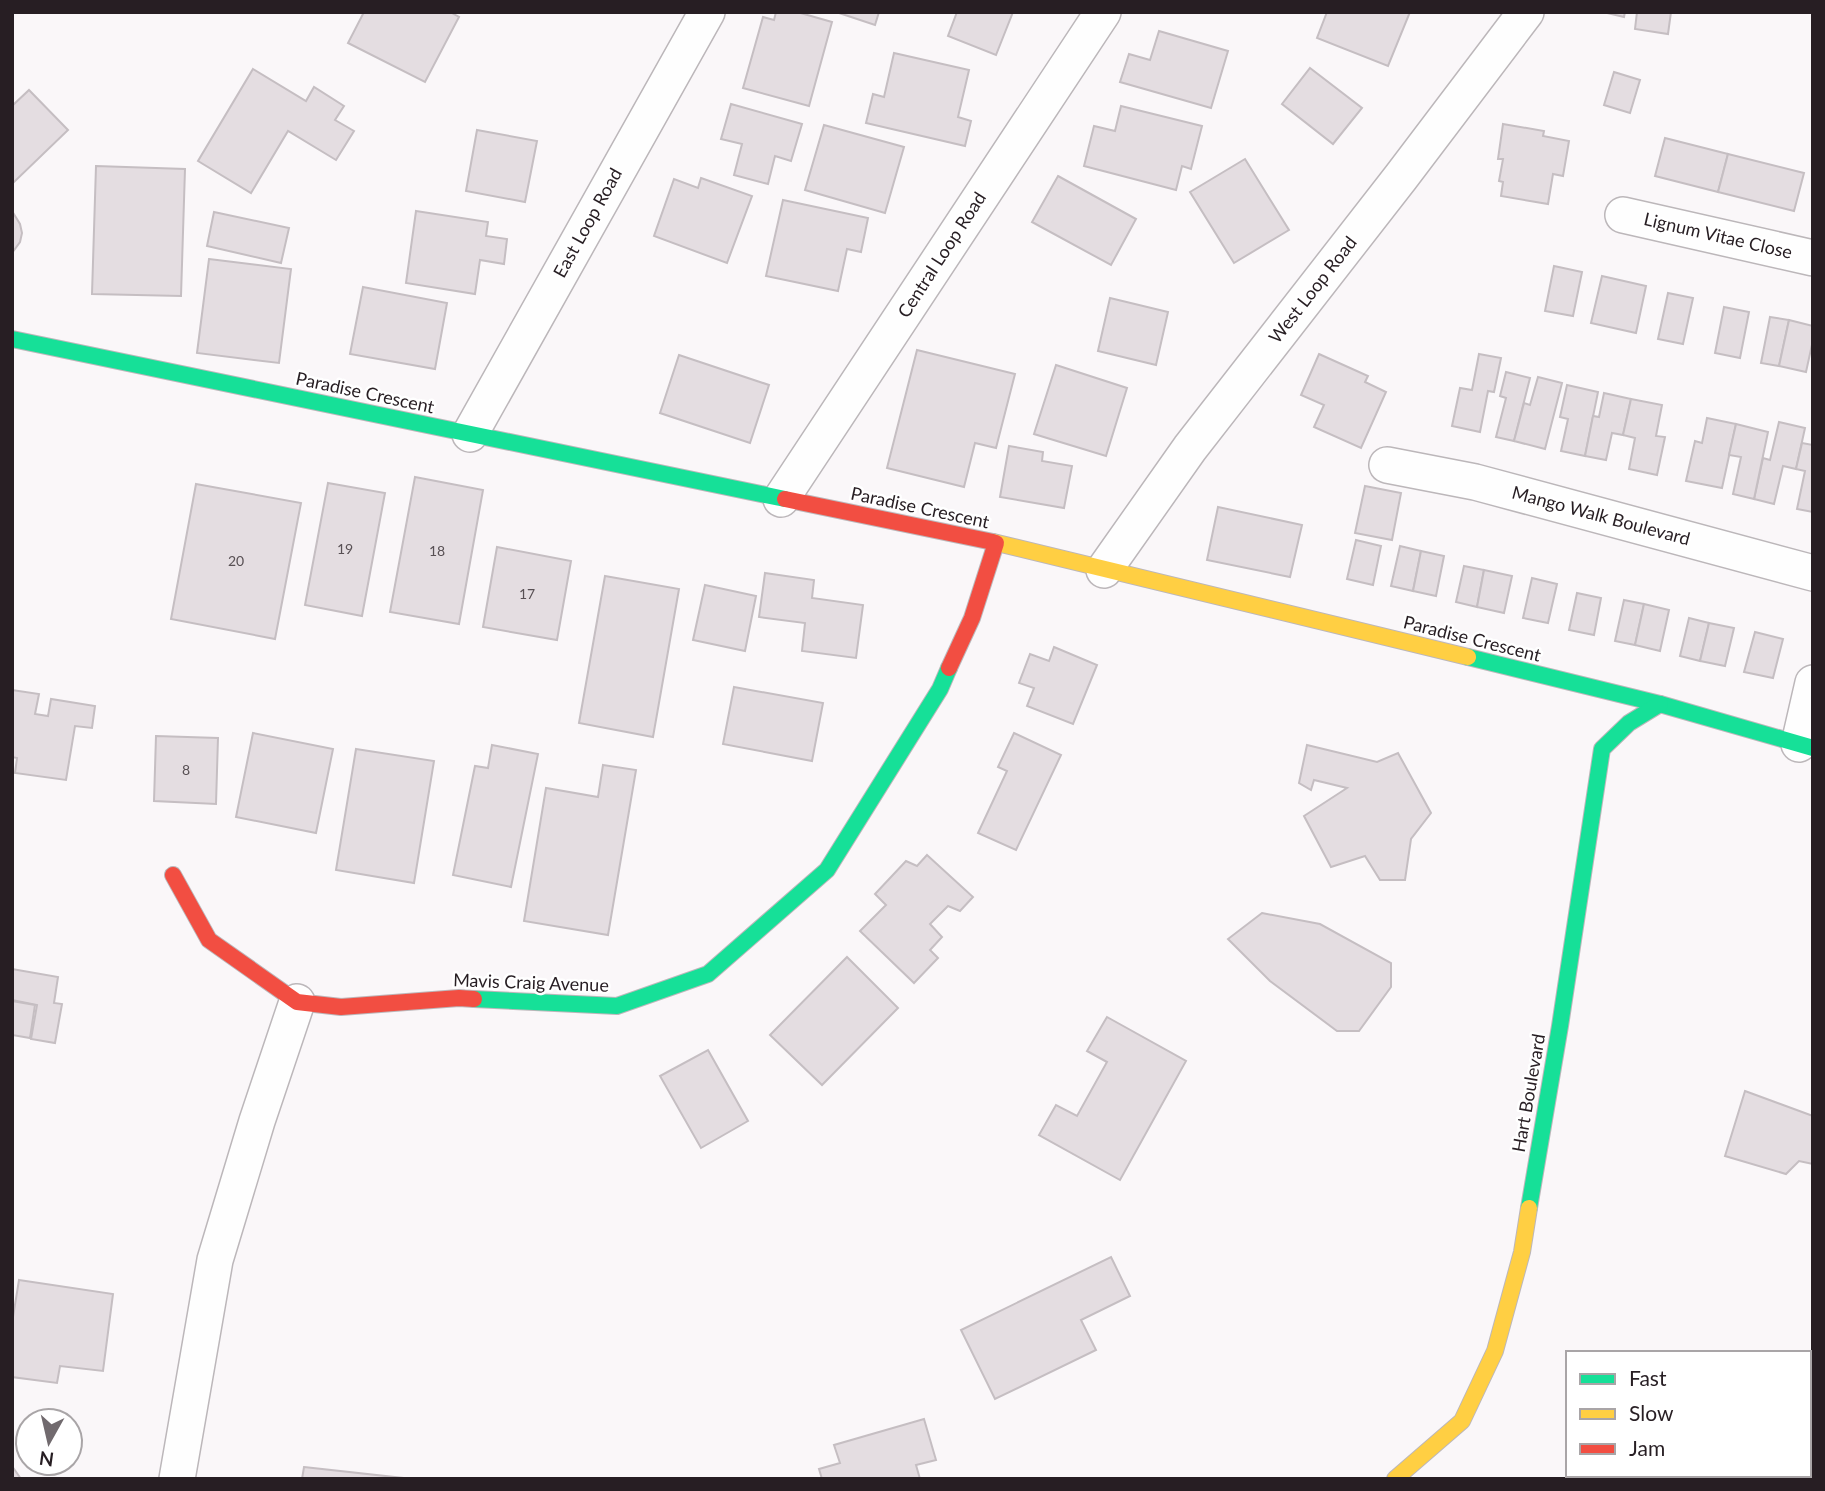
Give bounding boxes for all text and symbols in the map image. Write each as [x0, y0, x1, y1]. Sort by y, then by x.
street label: East Loop Road [548, 164, 626, 281]
street label: Central Loop Road [892, 187, 990, 321]
street label: Lignum Vitae Close [1642, 207, 1795, 263]
street label: West Loop Road [1264, 232, 1361, 347]
street label: Paradise Crescent [294, 367, 437, 418]
street label: Mango Walk Boulevard [1510, 481, 1693, 549]
street label: Paradise Crescent [849, 482, 992, 533]
house number: 19 [337, 540, 353, 557]
house number: 18 [429, 542, 445, 559]
house number: 20 [228, 552, 244, 569]
house number: 17 [519, 585, 535, 602]
street label: Paradise Crescent [1401, 610, 1544, 666]
house number: 8 [182, 761, 190, 778]
street label: Mavis Craig Avenue [453, 968, 609, 996]
street label: Hart Boulevard [1507, 1032, 1549, 1154]
legend [1566, 1351, 1811, 1477]
text: Fast [1629, 1365, 1667, 1390]
text: Slow [1629, 1400, 1674, 1425]
north arrow [14, 1407, 84, 1477]
text: Jam [1629, 1435, 1665, 1460]
text: N [38, 1447, 55, 1472]

